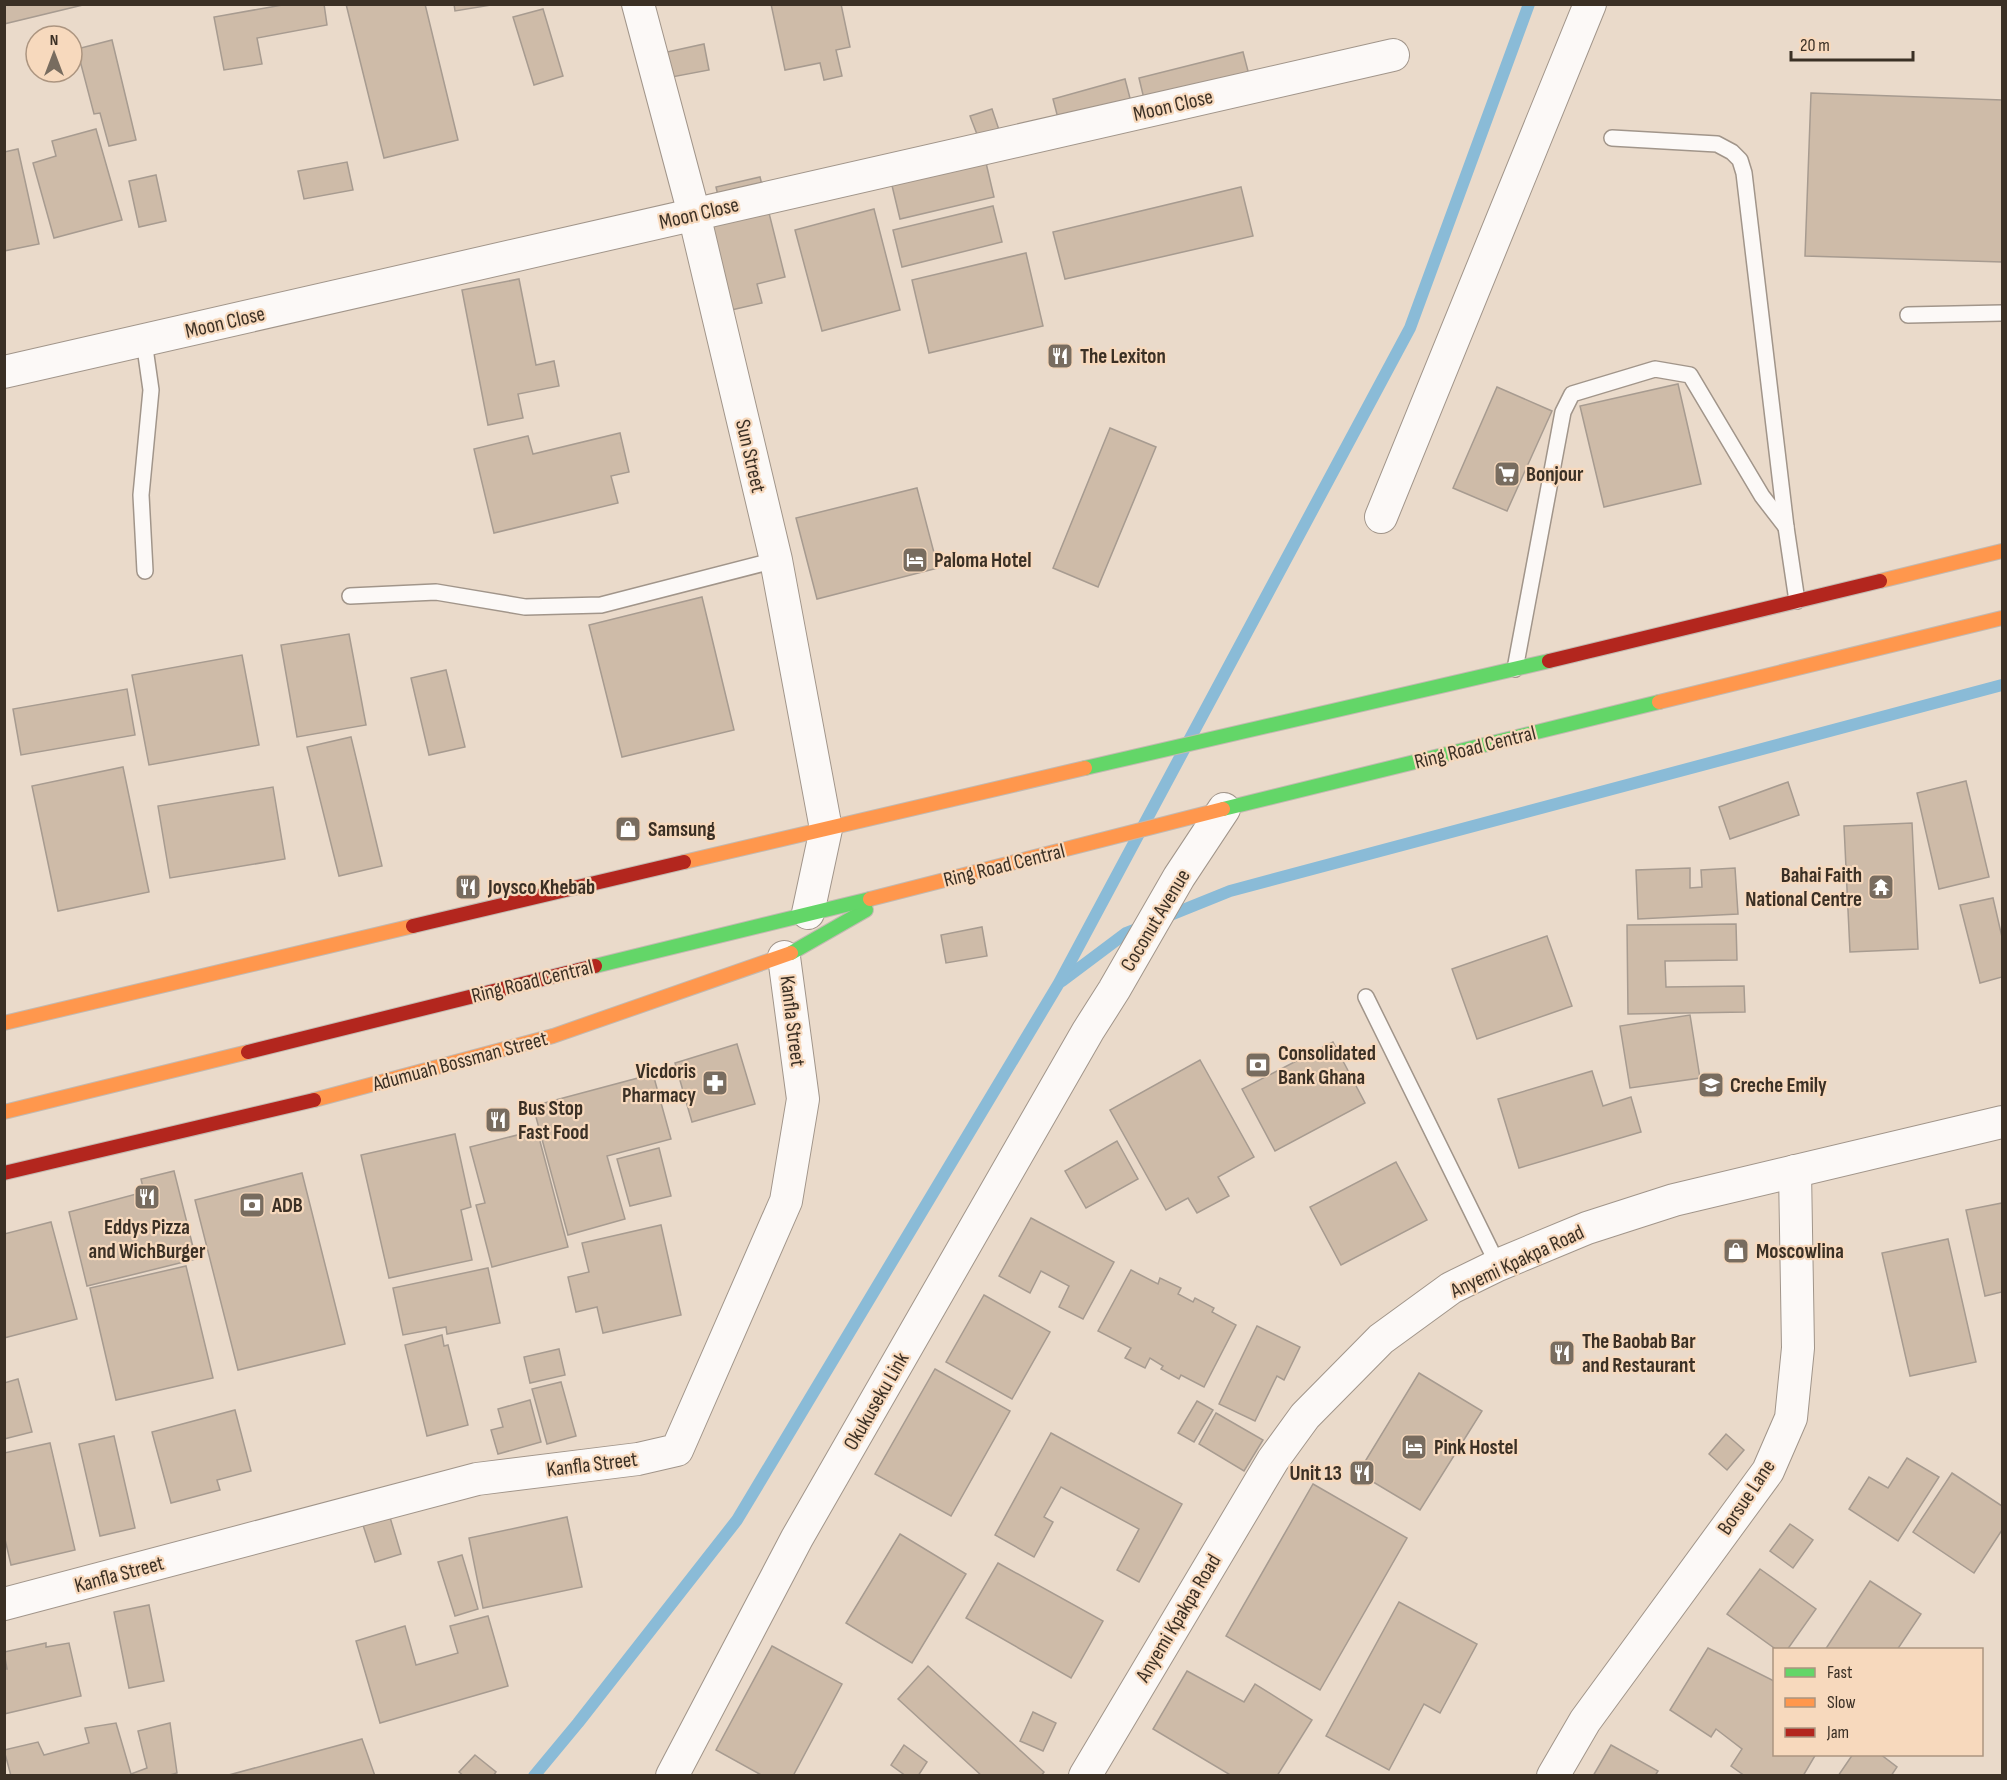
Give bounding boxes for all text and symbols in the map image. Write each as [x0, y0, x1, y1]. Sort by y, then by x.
north arrow [24, 24, 84, 84]
scale bar [1791, 24, 1912, 62]
text: N [50, 31, 58, 50]
text: 20 m [1800, 35, 1830, 56]
street label: Moon Close [1131, 84, 1215, 127]
street label: Moon Close [657, 192, 741, 235]
street label: Moon Close [183, 301, 267, 344]
restaurant icon: The Lexiton [1045, 341, 1075, 371]
place label: The Lexiton [1080, 344, 1166, 369]
street label: Sun Street [730, 417, 771, 495]
supermarket icon: Bonjour [1492, 459, 1522, 489]
place label: Bonjour [1526, 462, 1584, 487]
hotel icon: Paloma Hotel [900, 545, 930, 575]
place label: Paloma Hotel [934, 548, 1031, 573]
street label: Ring Road Central [1412, 720, 1538, 775]
shop icon: Samsung [613, 814, 643, 844]
place label: Samsung [648, 817, 716, 842]
street label: Ring Road Central [941, 838, 1067, 893]
place label: Bahai Faith National Centre [1745, 863, 1862, 912]
street label: Coconut Avenue [1115, 865, 1196, 976]
restaurant icon: Joysco Khebab [453, 872, 483, 902]
temple icon: Bahai Faith National Centre [1866, 872, 1896, 902]
place label: Joysco Khebab [487, 875, 595, 900]
street label: Ring Road Central [469, 954, 595, 1009]
street label: Kanfla Street [775, 974, 810, 1068]
street label: Adumuah Bossman Street [369, 1026, 550, 1097]
place label: Consolidated Bank Ghana [1278, 1041, 1376, 1090]
bank icon: Consolidated Bank Ghana [1243, 1050, 1273, 1080]
place label: Vicdoris Pharmacy [622, 1059, 696, 1108]
pharmacy icon: Vicdoris Pharmacy [700, 1068, 730, 1098]
school or university icon: Creche Emily [1696, 1070, 1726, 1100]
place label: Creche Emily [1730, 1073, 1827, 1098]
place label: Bus Stop Fast Food [518, 1096, 589, 1145]
restaurant icon: Bus Stop Fast Food [483, 1105, 513, 1135]
restaurant icon: Eddys Pizza and WichBurger [132, 1182, 162, 1212]
bank icon: ADB [237, 1190, 267, 1220]
place label: ADB [271, 1193, 303, 1218]
place label: Eddys Pizza and WichBurger [89, 1215, 206, 1264]
street label: Anyemi Kpakpa Road [1445, 1220, 1588, 1304]
shop icon: Moscowlina [1721, 1236, 1751, 1266]
place label: Moscowlina [1756, 1239, 1844, 1264]
place label: The Baobab Bar and Restaurant [1582, 1329, 1696, 1378]
restaurant icon: The Baobab Bar and Restaurant [1547, 1338, 1577, 1368]
street label: Okukuseku Link [838, 1348, 914, 1455]
hotel icon: Pink Hostel [1399, 1432, 1429, 1462]
place label: Pink Hostel [1434, 1435, 1518, 1460]
street label: Kanfla Street [545, 1447, 639, 1482]
street label: Borsue Lane [1712, 1455, 1781, 1540]
restaurant icon: Unit 13 [1347, 1458, 1377, 1488]
place label: Unit 13 [1290, 1461, 1342, 1486]
street label: Anyemi Kpakpa Road [1130, 1550, 1226, 1688]
street label: Kanfla Street [72, 1551, 166, 1598]
legend [1773, 1648, 1983, 1756]
text: Fast [1827, 1662, 1853, 1683]
text: Slow [1827, 1692, 1856, 1713]
text: Jam [1826, 1722, 1849, 1743]

